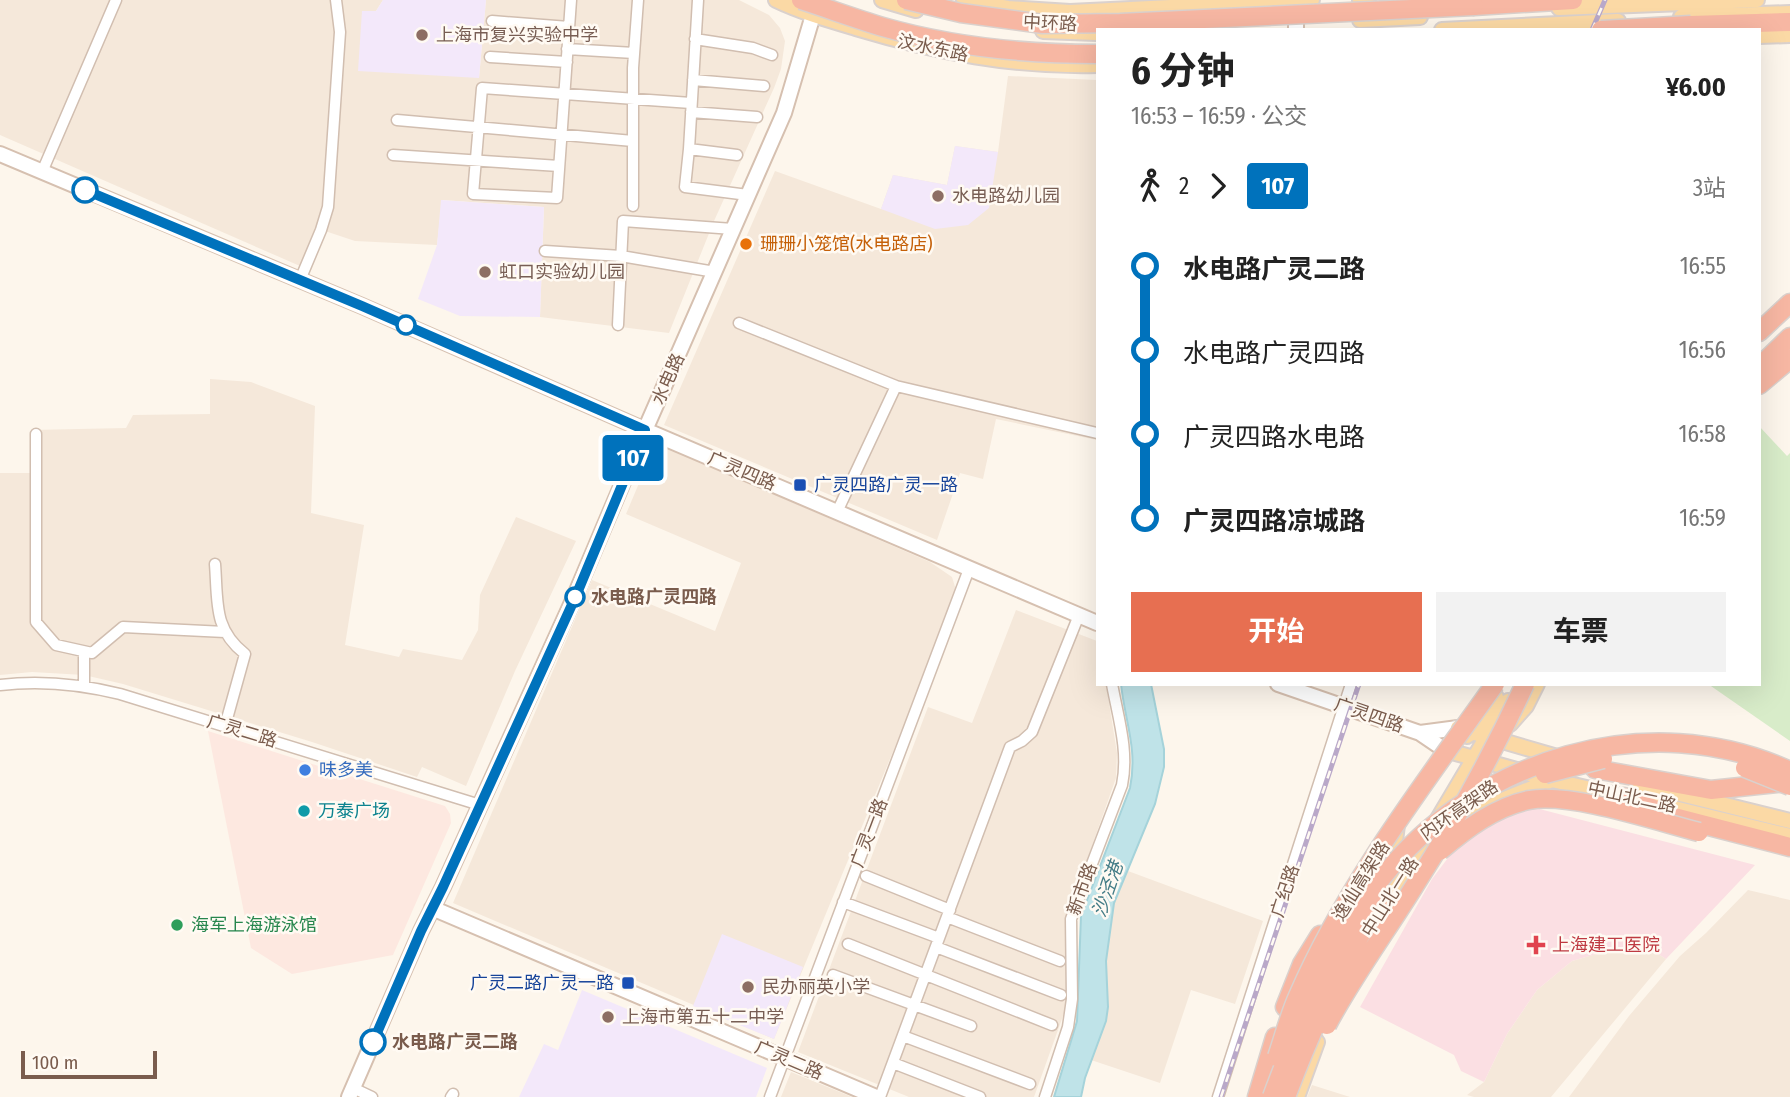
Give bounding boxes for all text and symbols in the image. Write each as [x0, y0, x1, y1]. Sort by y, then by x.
street label: 中环路 [1022, 11, 1078, 35]
place label: 上海市复兴实验中学 [436, 24, 598, 46]
marker: 上海市复兴实验中学 [414, 27, 430, 43]
street label: 汶水东路 [895, 30, 971, 66]
text: 6 分钟 [1131, 48, 1235, 94]
text: ¥6.00 [1666, 72, 1726, 103]
text: 16:53 – 16:59 · 公交 [1131, 102, 1307, 130]
icon: walk [1131, 167, 1169, 205]
icon: forward [1199, 167, 1237, 205]
text: 2 [1179, 172, 1189, 200]
text: 107 [1261, 172, 1294, 200]
text: 3站 [1693, 174, 1726, 202]
unlabelled marker [72, 177, 98, 203]
place label: 水电路幼儿园 [952, 185, 1060, 207]
marker: 水电路幼儿园 [930, 188, 946, 204]
place label: 珊珊小笼馆(水电路店) [760, 233, 933, 255]
marker: 珊珊小笼馆(水电路店) [738, 236, 754, 252]
text: 16:55 [1680, 252, 1726, 280]
text: 水电路广灵二路 [1183, 254, 1365, 285]
place label: 虹口实验幼儿园 [499, 261, 625, 283]
marker: 虹口实验幼儿园 [477, 264, 493, 280]
unlabelled marker [396, 315, 416, 335]
text: 16:56 [1679, 336, 1726, 364]
text: 水电路广灵四路 [1183, 338, 1365, 369]
street label: 水电路 [647, 350, 689, 408]
text: 16:58 [1679, 420, 1726, 448]
text: 广灵四路水电路 [1183, 422, 1365, 453]
line badge: 107 [593, 435, 673, 481]
text: 107 [616, 444, 650, 472]
street label: 广灵四路 [705, 447, 779, 495]
place label: 广灵四路广灵一路 [814, 474, 958, 496]
marker: 广灵四路广灵一路 [792, 477, 808, 493]
text: 16:59 [1679, 504, 1726, 532]
text: 广灵四路凉城路 [1183, 506, 1365, 537]
place label: 水电路广灵四路 [591, 586, 717, 608]
marker: 水电路广灵四路 [565, 587, 585, 607]
button: 开始 [1131, 592, 1422, 672]
button: 车票 [1436, 592, 1726, 672]
street label: 广灵四路 [1331, 693, 1407, 737]
street label: 广灵二路 [204, 710, 280, 752]
place label: 味多美 [319, 759, 373, 781]
marker: 味多美 [297, 762, 313, 778]
street label: 内环高架路 [1416, 775, 1502, 845]
street label: 中山北二路 [1586, 777, 1678, 817]
street label: 广灵一路 [846, 795, 892, 871]
place label: 万泰广场 [318, 800, 390, 822]
marker: 万泰广场 [296, 803, 312, 819]
street label: 逸仙高架路 [1328, 837, 1394, 925]
street label: 中山北一路 [1357, 853, 1423, 941]
water label: 沙泾港 [1087, 856, 1129, 920]
street label: 新市路 [1062, 860, 1102, 918]
street label: 广纪路 [1266, 862, 1304, 920]
place label: 海军上海游泳馆 [191, 914, 317, 936]
marker: 海军上海游泳馆 [169, 917, 185, 933]
place label: 上海建工医院 [1552, 934, 1660, 956]
marker: 上海建工医院 [1526, 935, 1546, 955]
place label: 广灵二路广灵一路 [470, 972, 614, 994]
marker: 广灵二路广灵一路 [620, 975, 636, 991]
place label: 民办丽英小学 [762, 976, 870, 998]
marker: 民办丽英小学 [740, 979, 756, 995]
place label: 上海市第五十二中学 [622, 1006, 784, 1028]
marker: 上海市第五十二中学 [600, 1009, 616, 1025]
marker: 水电路广灵二路 [360, 1029, 386, 1055]
place label: 水电路广灵二路 [392, 1031, 518, 1053]
street label: 广灵二路 [752, 1036, 826, 1084]
scale bar [21, 1048, 158, 1080]
text: 100 m [32, 1051, 78, 1074]

